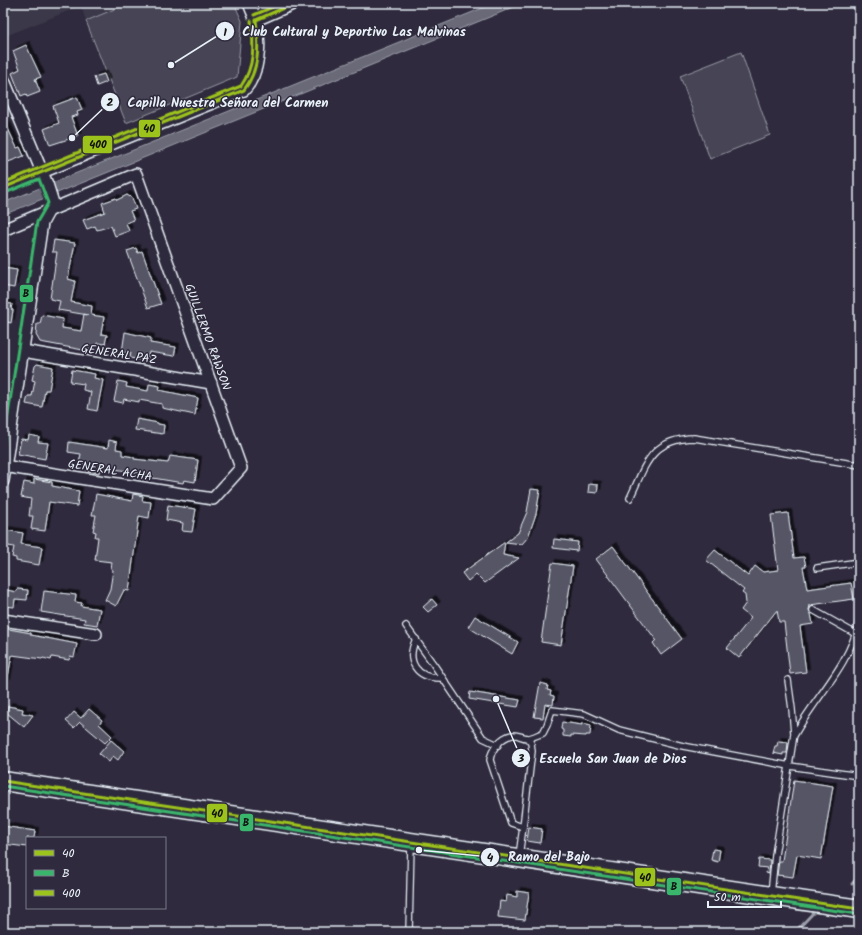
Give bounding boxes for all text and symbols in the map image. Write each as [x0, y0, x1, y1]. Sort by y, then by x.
callout: Club Cultural y Deportivo Las Malvinas [215, 19, 474, 44]
text: Club Cultural y Deportivo Las Malvinas [242, 22, 466, 43]
text: 1 [223, 23, 227, 42]
callout: Capilla Nuestra Señora del Carmen [100, 90, 337, 115]
text: 2 [107, 93, 114, 112]
text: Capilla Nuestra Señora del Carmen [127, 93, 329, 114]
line badge: 40 [138, 119, 161, 138]
text: 40 [143, 120, 155, 138]
line badge: 400 [82, 135, 113, 154]
text: 400 [89, 136, 107, 154]
street label: GUILLERMO RAWSON [179, 281, 236, 393]
line badge: B [19, 284, 34, 303]
text: B [23, 285, 30, 303]
street label: GENERAL PAZ [80, 339, 158, 370]
street label: GENERAL ACHA [66, 454, 153, 487]
callout: Escuela San Juan de Dios [511, 746, 694, 771]
text: 3 [517, 749, 525, 768]
text: Escuela San Juan de Dios [539, 749, 687, 770]
line badge: 40 [206, 803, 228, 823]
text: 40 [211, 805, 223, 823]
line badge: B [239, 813, 254, 832]
text: B [243, 814, 250, 832]
legend [26, 837, 166, 909]
text: 40 [62, 844, 75, 863]
callout: Ramo del Bajo [480, 844, 597, 869]
text: Ramo del Bajo [508, 847, 590, 868]
text: 4 [487, 848, 494, 867]
text: B [62, 864, 70, 883]
line badge: 40 [634, 867, 656, 887]
text: 40 [639, 869, 651, 887]
line badge: B [666, 877, 682, 896]
text: B [671, 878, 678, 896]
scale bar [708, 883, 781, 909]
text: 400 [62, 884, 81, 903]
text: 50 m [714, 888, 741, 907]

